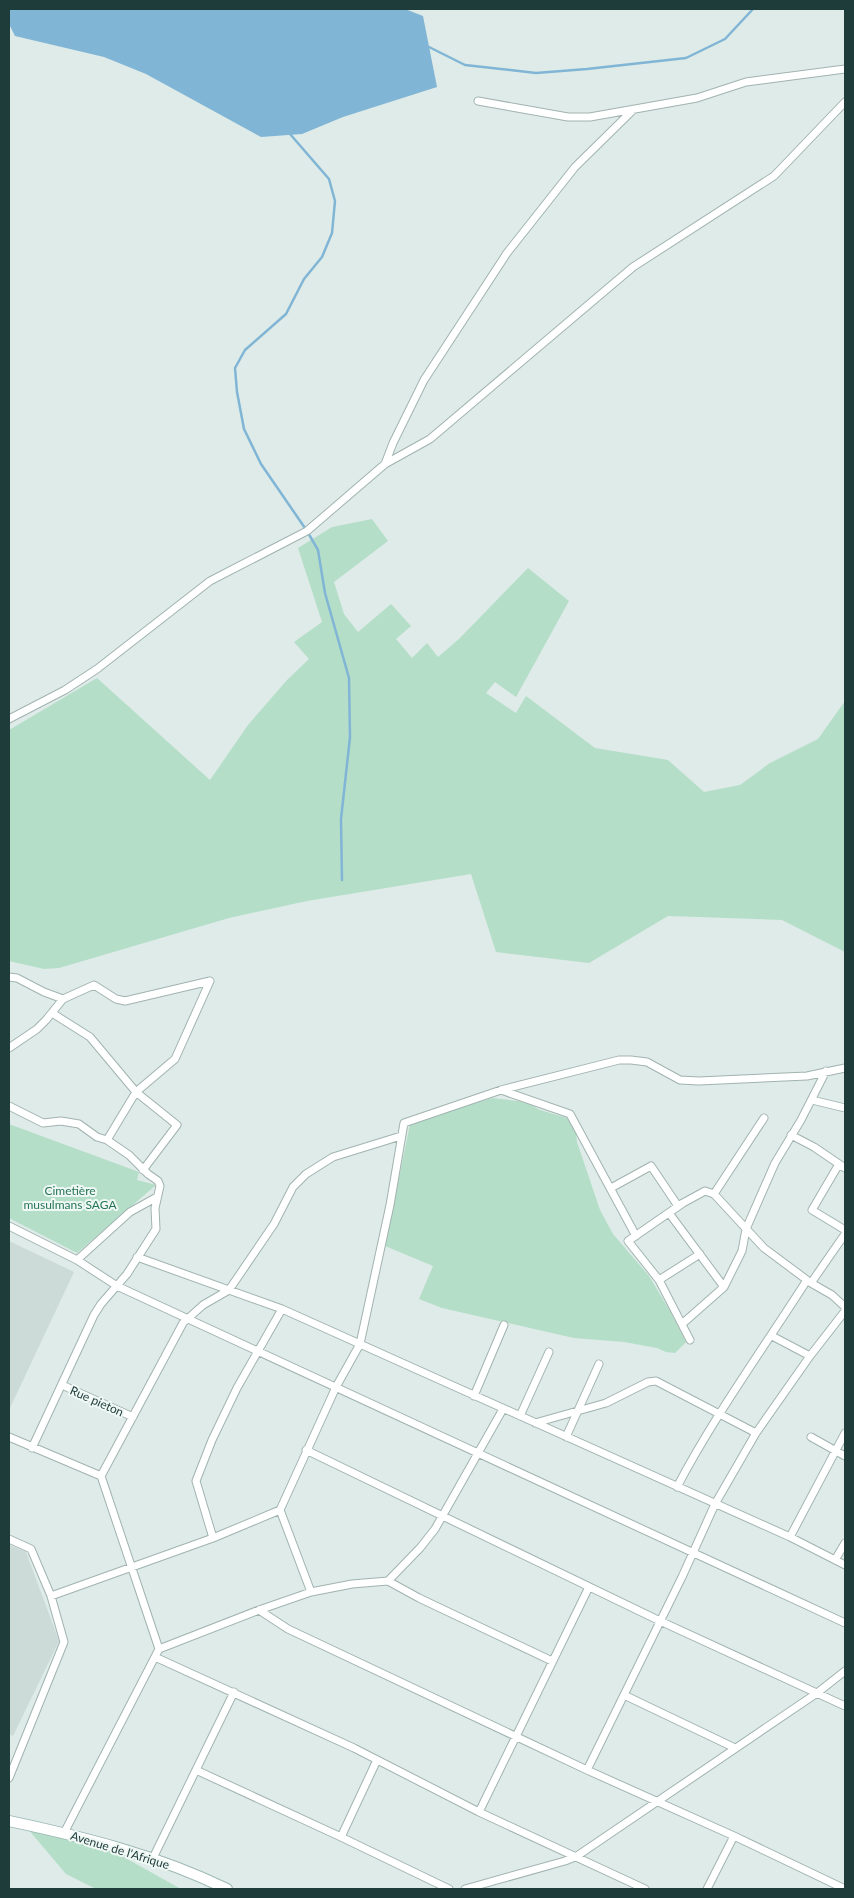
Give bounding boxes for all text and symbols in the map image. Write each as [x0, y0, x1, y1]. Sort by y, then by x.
park label: Cimetière musulmans SAGA [23, 1183, 117, 1212]
street label: Rue pieton [68, 1383, 126, 1419]
street label: Avenue de l'Afrique [69, 1828, 171, 1872]

